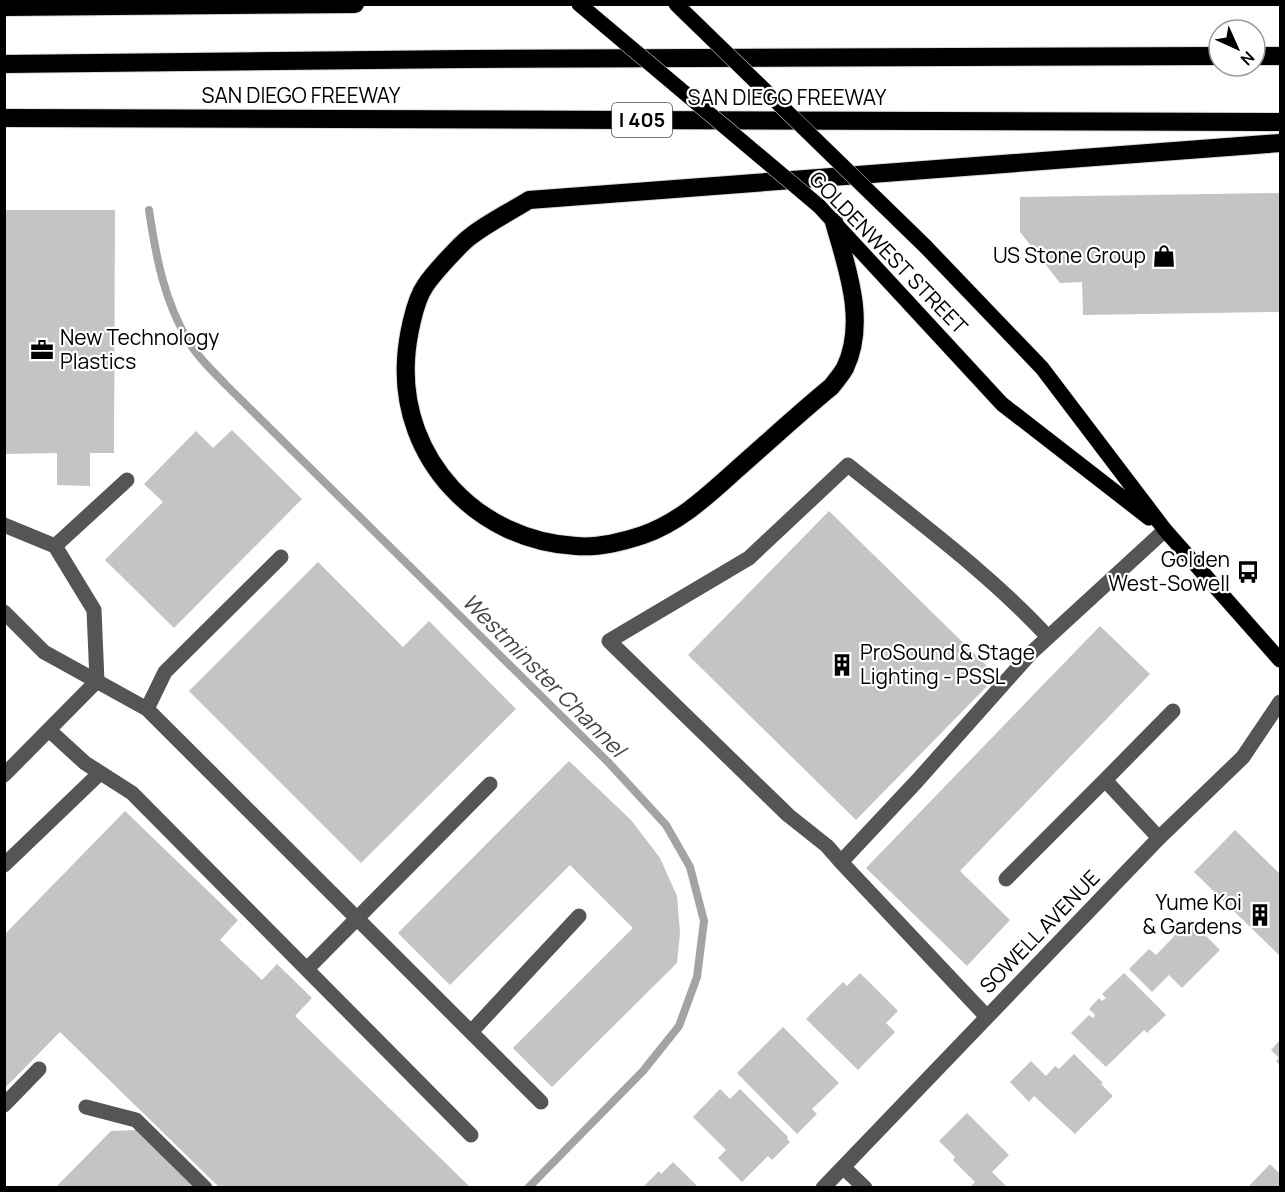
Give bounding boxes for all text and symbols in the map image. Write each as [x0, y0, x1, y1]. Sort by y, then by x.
north arrow [1207, 18, 1267, 78]
text: N [1236, 47, 1259, 70]
street label: SAN DIEGO FREEWAY [201, 81, 401, 109]
street label: SAN DIEGO FREEWAY [687, 83, 887, 111]
road number: I 405 [612, 103, 672, 137]
street label: GOLDENWEST STREET [803, 165, 974, 340]
place label: US Stone Group [993, 241, 1146, 269]
shop icon: US Stone Group [1151, 243, 1177, 269]
place label: New Technology Plastics [60, 323, 219, 375]
office icon: New Technology Plastics [29, 337, 55, 363]
place label: Golden West-Sowell [1108, 545, 1230, 597]
bus stop icon: Golden West-Sowell [1235, 559, 1261, 585]
water label: Westminster Channel [456, 587, 634, 765]
place label: ProSound & Stage Lighting - PSSL [860, 638, 1035, 690]
building icon: ProSound & Stage Lighting - PSSL [829, 652, 855, 678]
street label: SOWELL AVENUE [973, 864, 1105, 999]
place label: Yume Koi & Gardens [1142, 888, 1242, 940]
building icon: Yume Koi & Gardens [1247, 902, 1273, 928]

